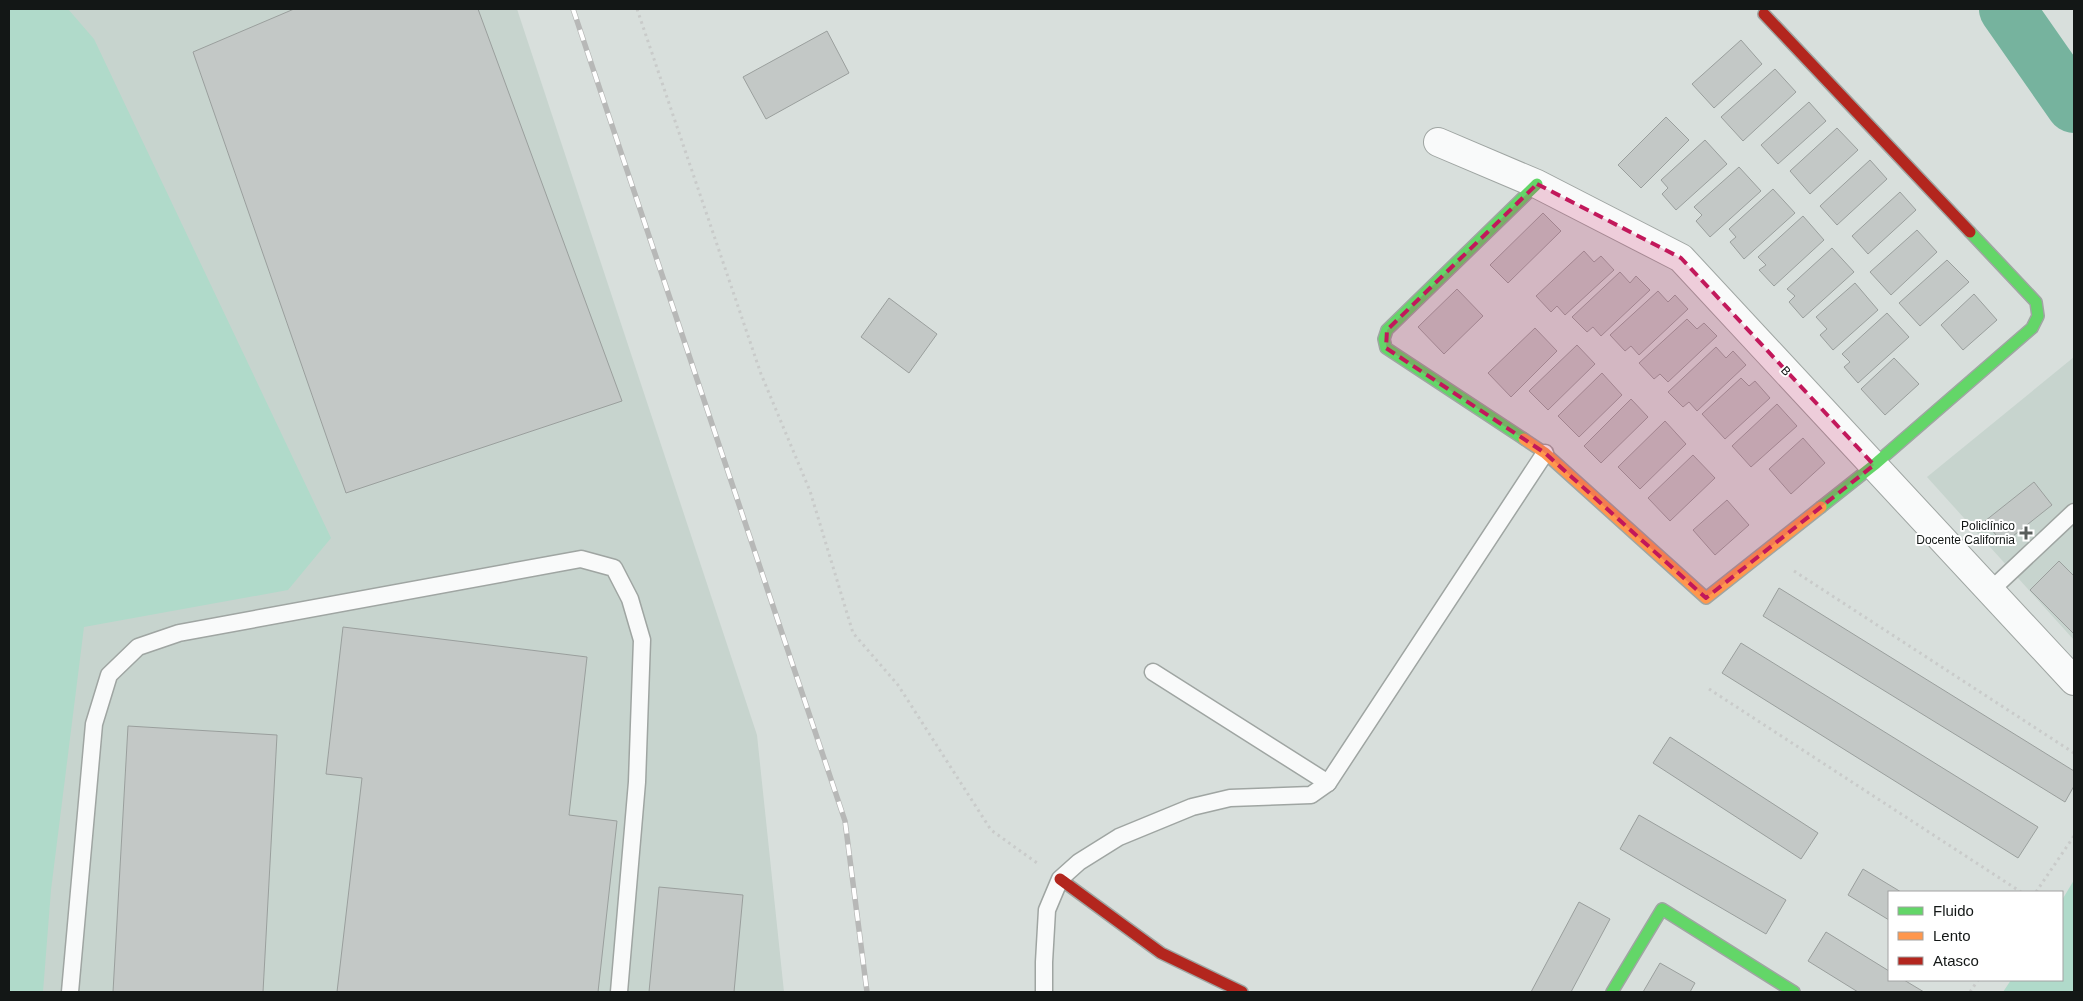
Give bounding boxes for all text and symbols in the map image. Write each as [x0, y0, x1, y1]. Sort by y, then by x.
street label: B [1778, 363, 1794, 379]
place label: Policlínico Docente California [1916, 519, 2015, 547]
marker: Policlínico Docente California [2019, 526, 2033, 540]
legend [1888, 891, 2063, 981]
text: Fluido [1933, 902, 1974, 919]
text: Lento [1933, 927, 1971, 944]
text: Atasco [1933, 952, 1979, 969]

